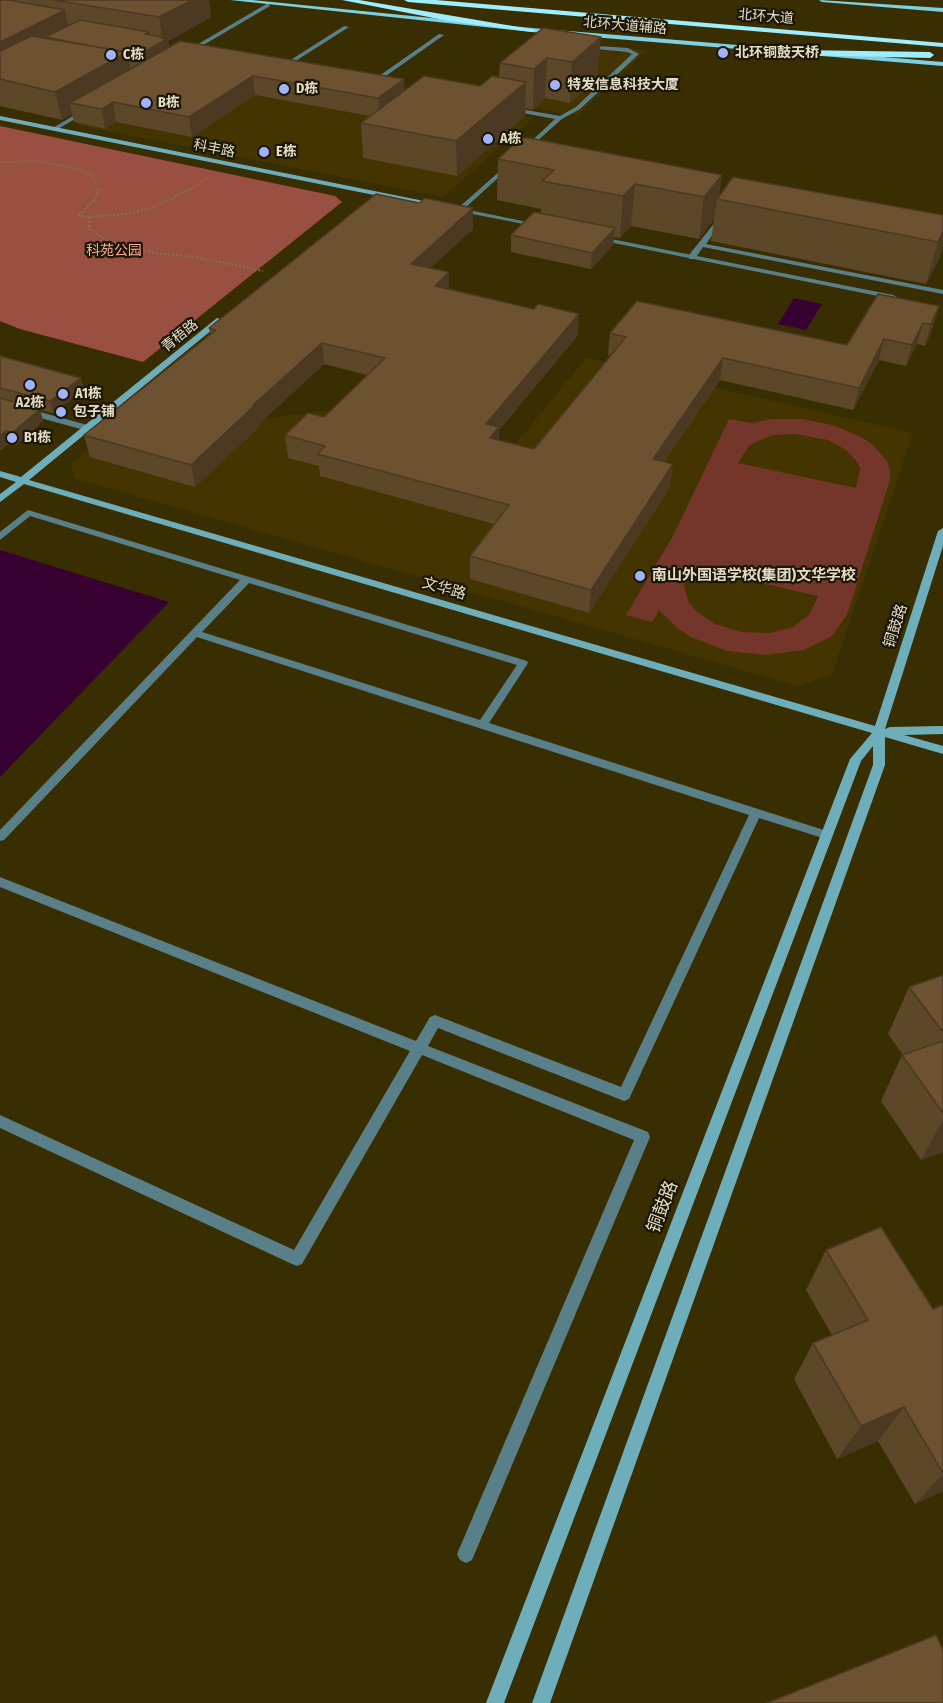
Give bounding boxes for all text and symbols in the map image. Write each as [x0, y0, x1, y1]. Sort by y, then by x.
street label: 北环大道 [737, 6, 795, 28]
street label: 北环大道辅路 [582, 14, 668, 38]
place label: 北环铜鼓天桥 [735, 45, 819, 61]
marker: 北环铜鼓天桥 [716, 46, 730, 60]
place label: C栋 [123, 47, 144, 63]
marker: C栋 [104, 48, 118, 62]
place label: 特发信息科技大厦 [567, 77, 679, 93]
marker: 特发信息科技大厦 [548, 78, 562, 92]
place label: D栋 [296, 81, 318, 97]
marker: D栋 [277, 82, 291, 96]
place label: B栋 [158, 95, 180, 111]
marker: B栋 [139, 96, 153, 110]
place label: A栋 [500, 131, 522, 147]
marker: A栋 [481, 132, 495, 146]
street label: 科丰路 [192, 137, 236, 161]
place label: E栋 [276, 144, 297, 160]
marker: E栋 [257, 145, 271, 159]
park label: 科苑公园 [86, 243, 142, 259]
street label: 青梧路 [158, 316, 202, 356]
marker: A2栋 [23, 378, 37, 392]
place label: A1栋 [75, 386, 102, 402]
marker: A1栋 [56, 387, 70, 401]
place label: A2栋 [16, 395, 44, 411]
place label: 包子铺 [73, 404, 115, 420]
marker: 包子铺 [54, 405, 68, 419]
place label: B1栋 [24, 430, 51, 446]
marker: B1栋 [5, 431, 19, 445]
place label: 南山外国语学校(集团)文华学校 [652, 567, 856, 585]
marker: 南山外国语学校(集团)文华学校 [633, 569, 647, 583]
street label: 文华路 [420, 574, 468, 604]
street label: 铜鼓路 [880, 602, 912, 650]
street label: 铜鼓路 [643, 1178, 683, 1236]

